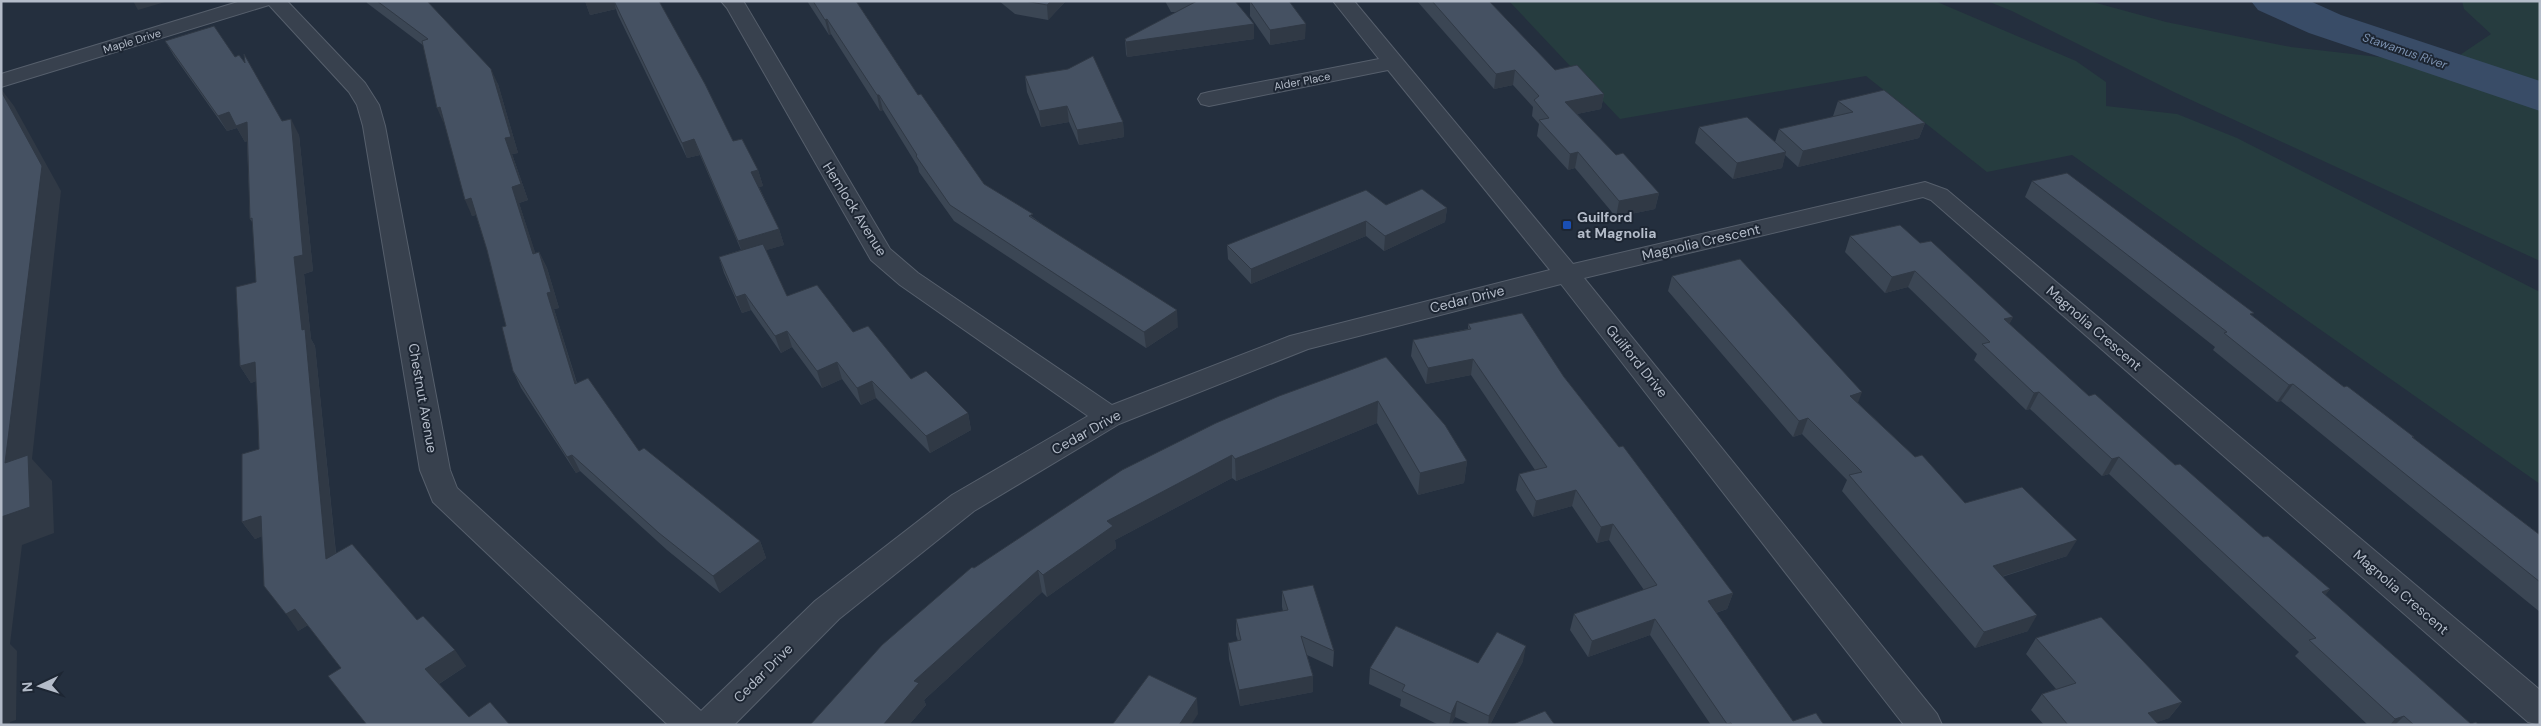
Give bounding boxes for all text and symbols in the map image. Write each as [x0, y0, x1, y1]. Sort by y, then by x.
street label: Maple Drive [101, 26, 163, 56]
water label: Stawamus River [2361, 29, 2450, 73]
street label: Alder Place [1273, 69, 1331, 93]
street label: Hemlock Avenue [819, 159, 891, 259]
place label: Guilford at Magnolia [1577, 208, 1656, 242]
marker: Guilford at Magnolia [1561, 219, 1573, 231]
street label: Magnolia Crescent [1640, 220, 1762, 264]
street label: Cedar Drive [1428, 281, 1506, 317]
street label: Magnolia Crescent [2043, 282, 2145, 374]
street label: Guilford Drive [1602, 321, 1672, 401]
street label: Chestnut Avenue [404, 342, 442, 454]
street label: Cedar Drive [1048, 406, 1124, 458]
street label: Magnolia Crescent [2350, 546, 2452, 638]
street label: Cedar Drive [730, 640, 796, 706]
north arrow [15, 661, 65, 711]
text: N [18, 681, 36, 693]

